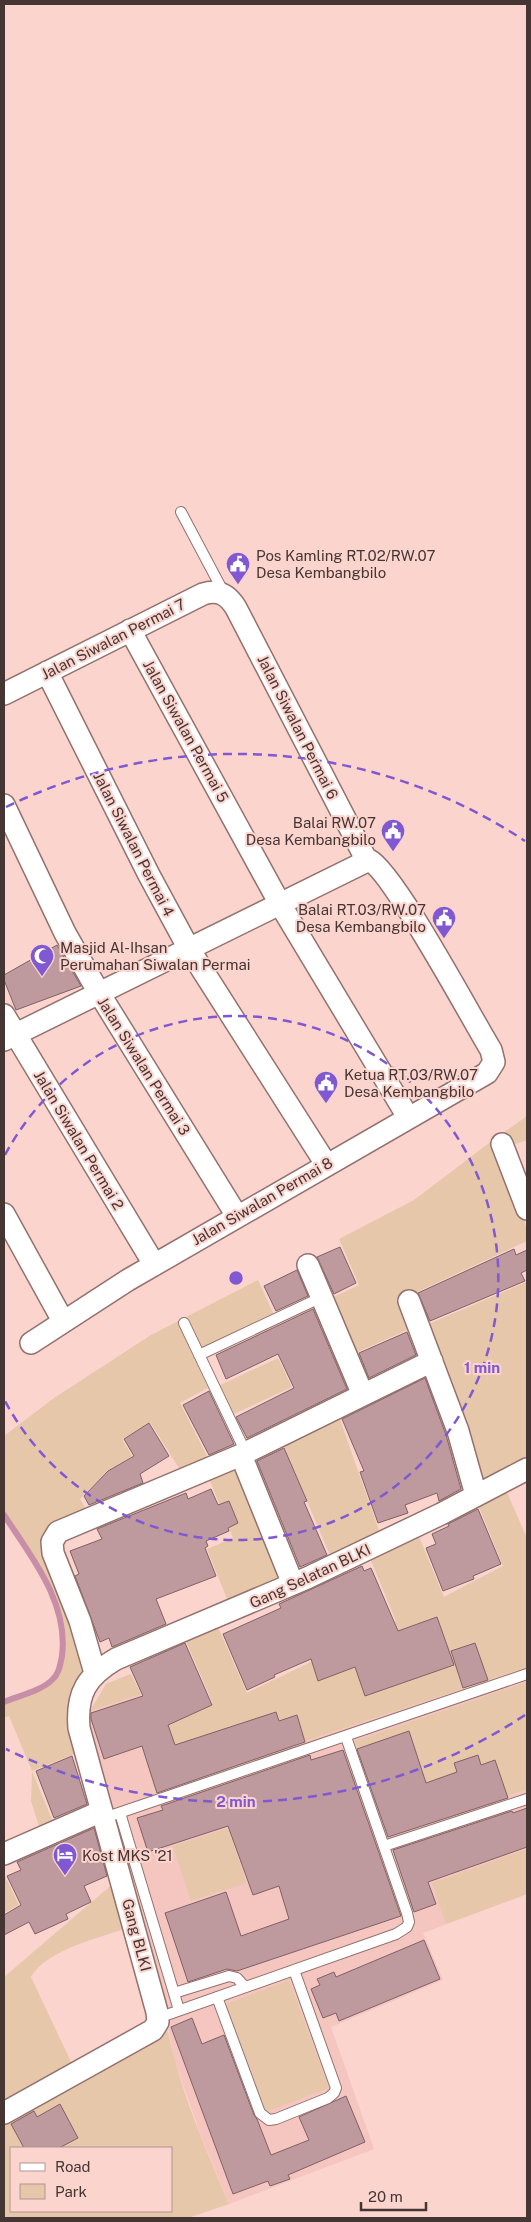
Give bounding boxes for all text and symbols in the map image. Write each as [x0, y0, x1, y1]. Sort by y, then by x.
place label: Pos Kamling RT.02/RW.07 Desa Kembangbilo [256, 547, 436, 581]
public building icon: Pos Kamling RT.02/RW.07 Desa Kembangbilo [225, 551, 251, 585]
street label: Jalan Siwalan Permai 7 [38, 595, 188, 683]
street label: Jalan Siwalan Permai 6 [254, 652, 342, 802]
street label: Jalan Siwalan Permai 5 [140, 657, 232, 805]
street label: Jalan Siwalan Permai 4 [90, 769, 178, 919]
place label: Balai RW.07 Desa Kembangbilo [246, 814, 376, 848]
public building icon: Balai RW.07 Desa Kembangbilo [380, 818, 406, 852]
place label: Balai RT.03/RW.07 Desa Kembangbilo [296, 901, 426, 935]
public building icon: Balai RT.03/RW.07 Desa Kembangbilo [431, 905, 457, 939]
place label: Masjid Al-Ihsan Perumahan Siwalan Permai [60, 939, 250, 973]
mosque icon: Masjid Al-Ihsan Perumahan Siwalan Permai [29, 943, 55, 977]
street label: Jalan Siwalan Permai 3 [94, 994, 194, 1138]
place label: Ketua RT.03/RW.07 Desa Kembangbilo [344, 1066, 478, 1100]
street label: Jalan Siwalan Permai 2 [31, 1067, 127, 1213]
public building icon: Ketua RT.03/RW.07 Desa Kembangbilo [313, 1070, 339, 1104]
street label: Jalan Siwalan Permai 8 [188, 1154, 336, 1248]
centre of rings [227, 1269, 245, 1287]
text: 1 min [464, 1359, 500, 1376]
street label: Gang Selatan BLKI [247, 1540, 373, 1612]
text: 2 min [216, 1793, 256, 1810]
hotel icon: Kost MKS '21 [52, 1842, 78, 1876]
place label: Kost MKS '21 [82, 1847, 173, 1864]
street label: Gang BLKI [119, 1897, 155, 1973]
legend [10, 2147, 172, 2212]
text: Road [55, 2158, 91, 2175]
scale bar [361, 2180, 426, 2212]
text: Park [55, 2183, 87, 2200]
text: 20 m [368, 2188, 403, 2205]

